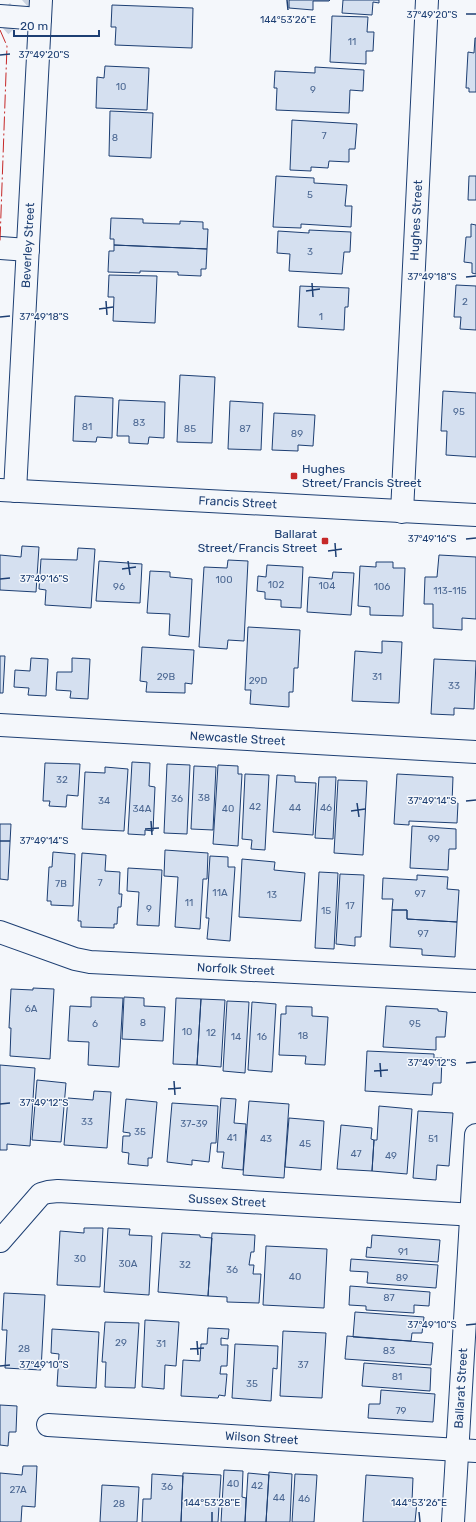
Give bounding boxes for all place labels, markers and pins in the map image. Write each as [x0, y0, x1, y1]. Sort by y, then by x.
place label: Hughes Street/Francis Street [302, 462, 422, 490]
marker: Hughes Street/Francis Street [289, 471, 299, 481]
place label: Ballarat Street/Francis Street [198, 527, 317, 555]
marker: Ballarat Street/Francis Street [320, 536, 330, 546]

